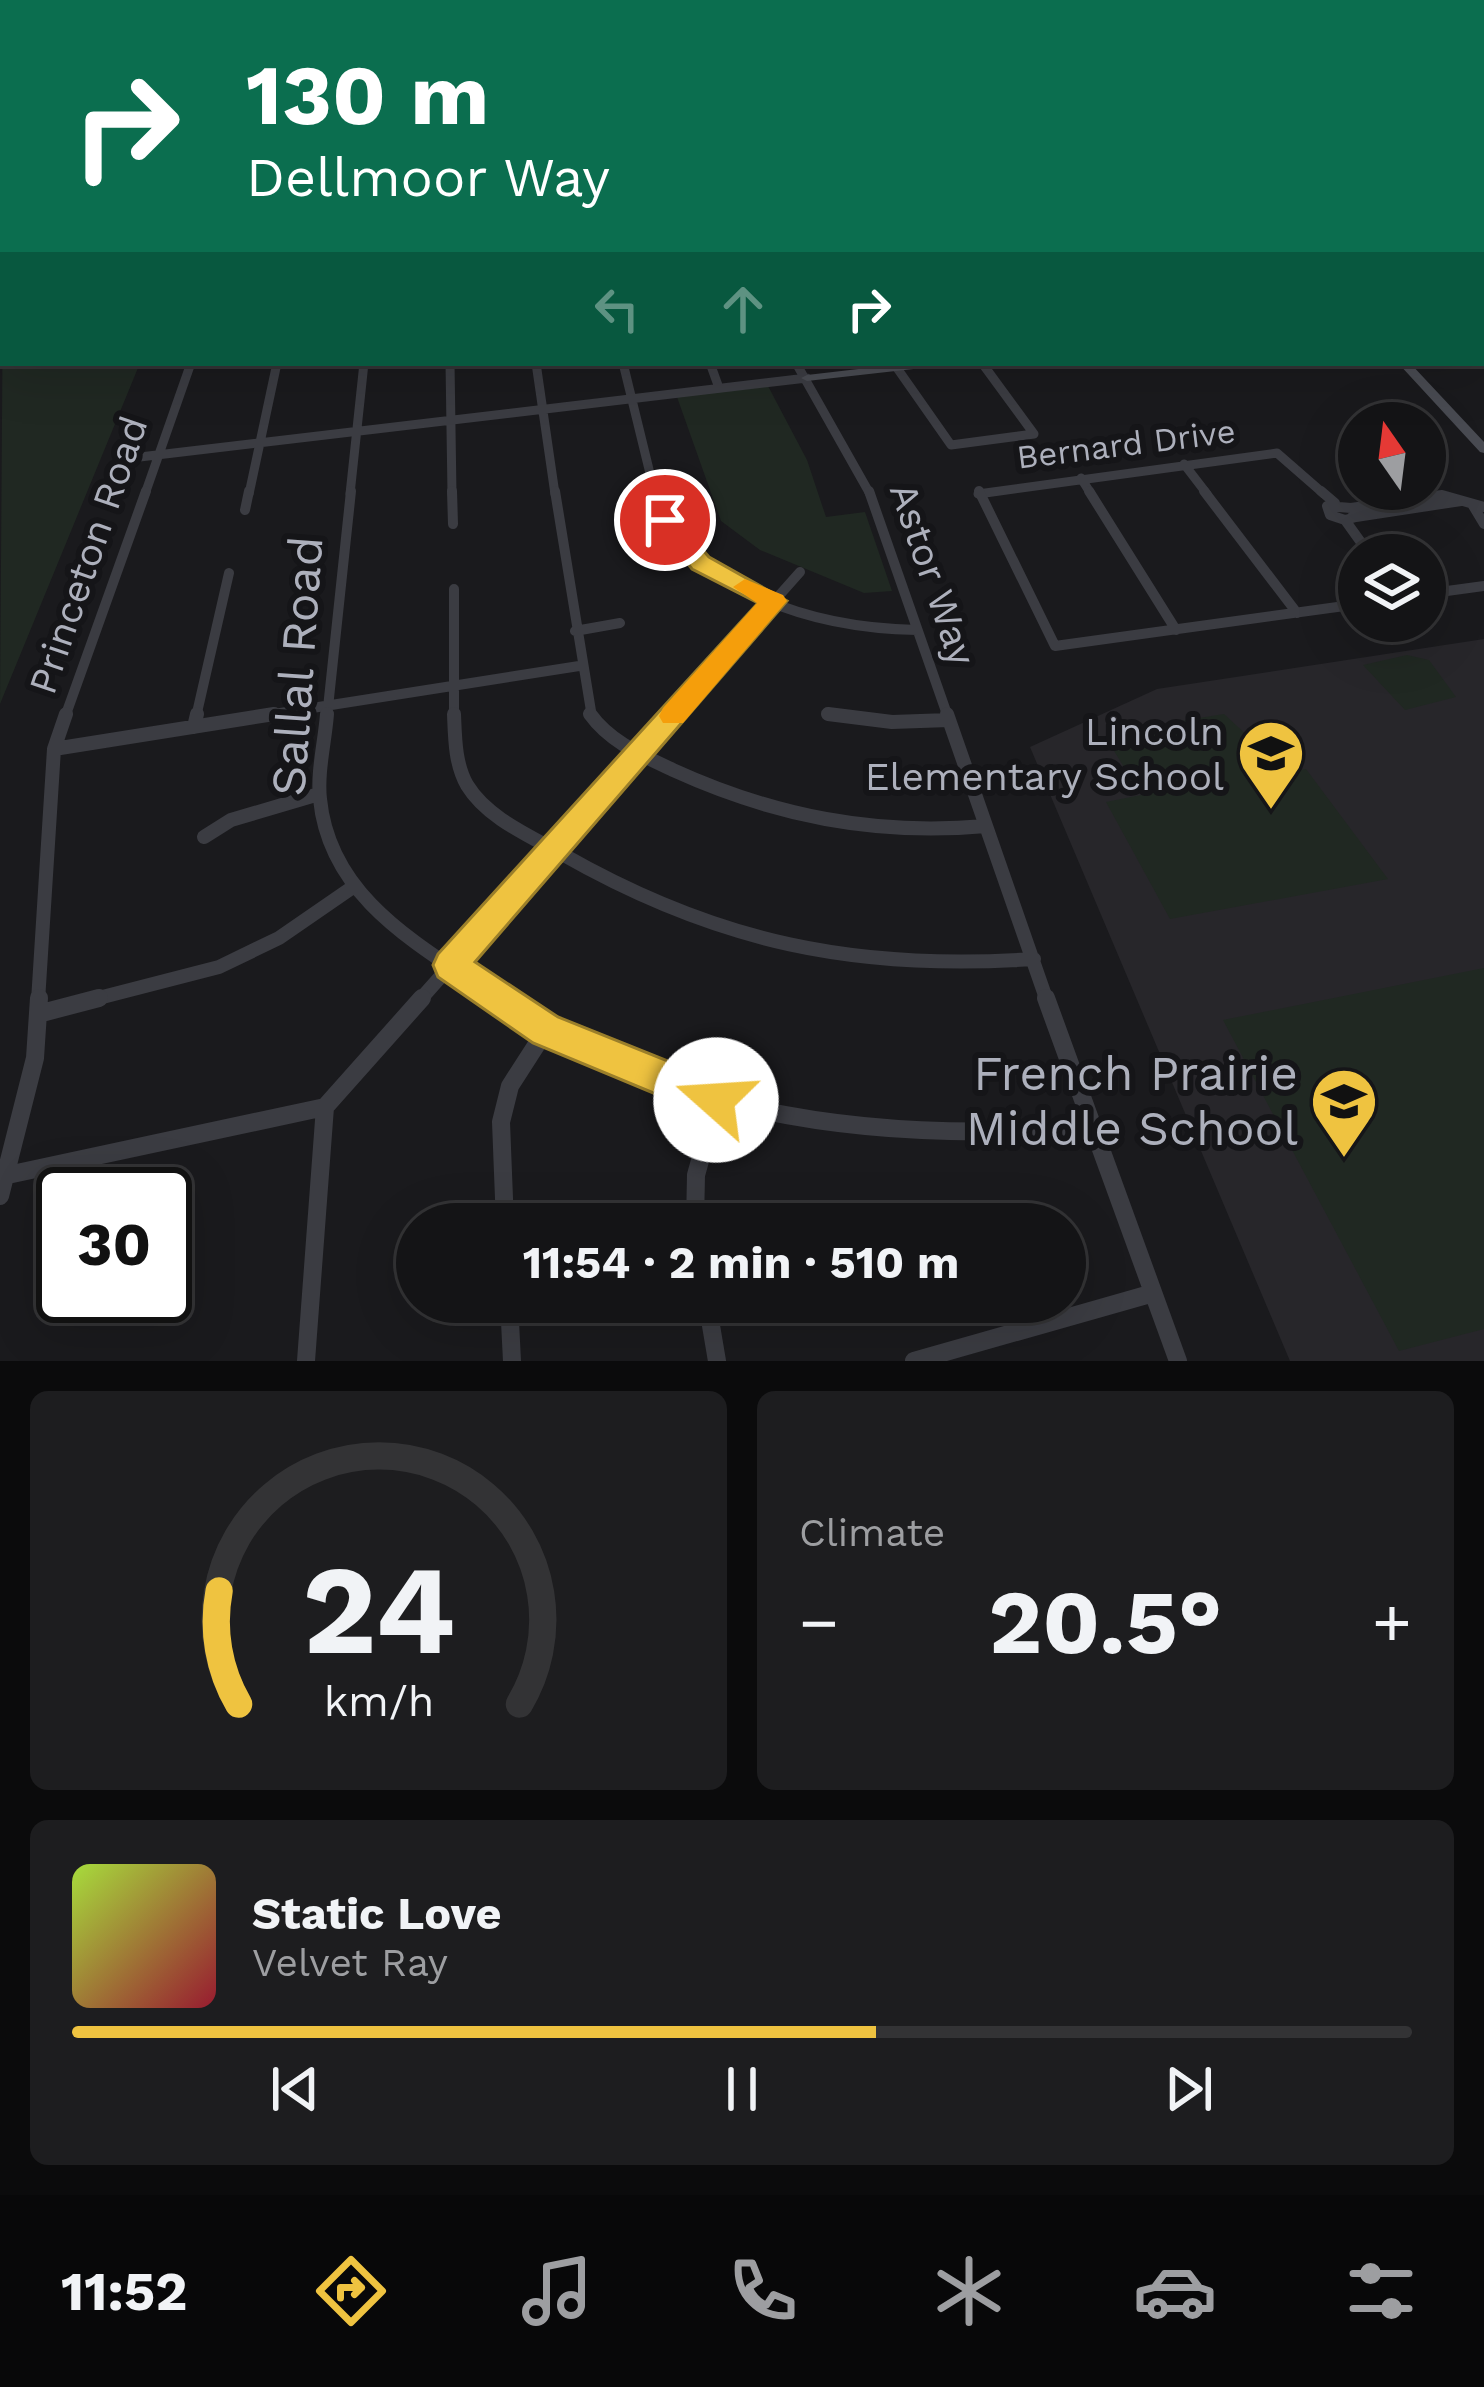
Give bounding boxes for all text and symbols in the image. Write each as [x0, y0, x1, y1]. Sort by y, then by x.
text: 130 m [246, 46, 489, 144]
icon: right [48, 48, 204, 204]
text: Dellmoor Way [246, 146, 610, 209]
icon: left [584, 276, 650, 342]
icon: ahead [710, 276, 776, 342]
icon: right [836, 276, 902, 342]
north arrow [1338, 402, 1446, 510]
map controls [1338, 402, 1446, 642]
street label: Princeton Road [19, 410, 157, 700]
street label: Bernard Drive [1014, 411, 1238, 477]
pin [614, 469, 716, 571]
street label: Astor Way [881, 477, 985, 671]
icon: arrive [632, 487, 698, 553]
street label: Sallal Road [259, 534, 335, 798]
button: layers [1338, 534, 1446, 642]
place label: Lincoln Elementary School [865, 709, 1224, 799]
school or university icon: Lincoln Elementary School [1236, 718, 1306, 812]
position arrow [653, 1037, 779, 1163]
place label: French Prairie Middle School [966, 1045, 1298, 1157]
school or university icon: French Prairie Middle School [1309, 1066, 1379, 1160]
speed limit sign: 30 [36, 1167, 192, 1323]
text: 11:54 · 2 min · 510 m [523, 1236, 959, 1289]
text: Climate [799, 1510, 945, 1555]
text: 24 [302, 1537, 455, 1683]
text: 20.5° [989, 1569, 1222, 1675]
text: − [799, 1584, 839, 1661]
text: + [1372, 1584, 1412, 1661]
text: km/h [323, 1675, 434, 1725]
text: Static Love [252, 1887, 502, 1940]
text: Velvet Ray [252, 1940, 448, 1985]
icon: previous [262, 2056, 328, 2122]
icon: pause [709, 2056, 775, 2122]
icon: next [1156, 2056, 1222, 2122]
icon: directions [309, 2249, 393, 2333]
icon: music [515, 2249, 599, 2333]
icon: phone [721, 2249, 805, 2333]
icon: climate [927, 2249, 1011, 2333]
icon: car [1133, 2249, 1217, 2333]
icon: filters [1339, 2249, 1423, 2333]
text: 11:52 [61, 2260, 187, 2323]

